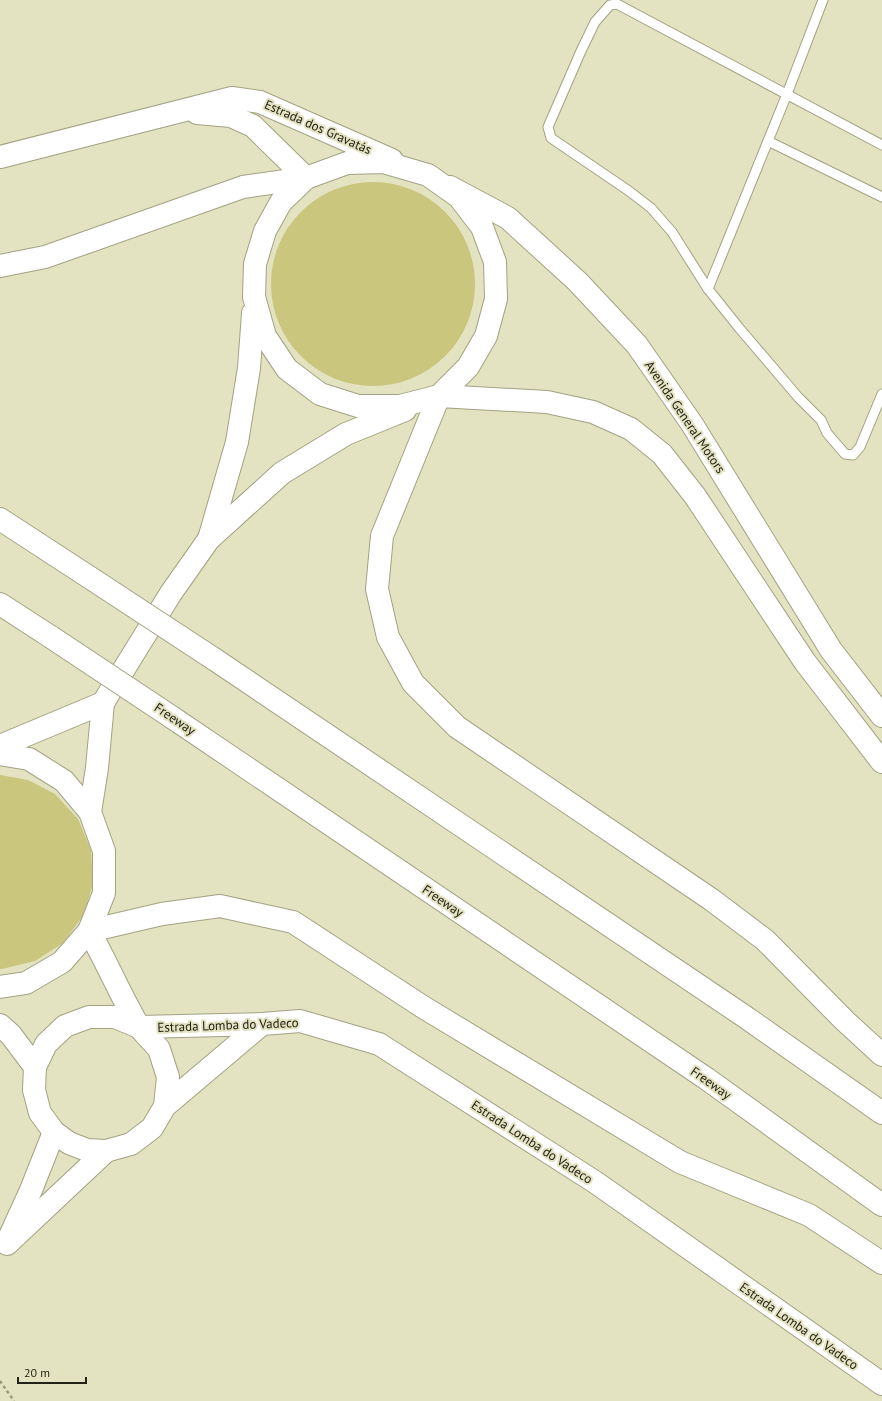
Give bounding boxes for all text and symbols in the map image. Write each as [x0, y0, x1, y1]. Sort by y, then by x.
street label: Estrada dos Gravatás [262, 96, 374, 158]
street label: Avenida General Motors [641, 357, 729, 477]
street label: Freeway [151, 699, 199, 739]
street label: Freeway [419, 881, 467, 921]
street label: Estrada Lomba do Vadeco [157, 1014, 299, 1036]
street label: Freeway [687, 1063, 735, 1103]
street label: Estrada Lomba do Vadeco [468, 1096, 596, 1188]
street label: Estrada Lomba do Vadeco [736, 1279, 862, 1373]
scale bar [18, 1359, 86, 1385]
text: 20 m [24, 1365, 50, 1380]

